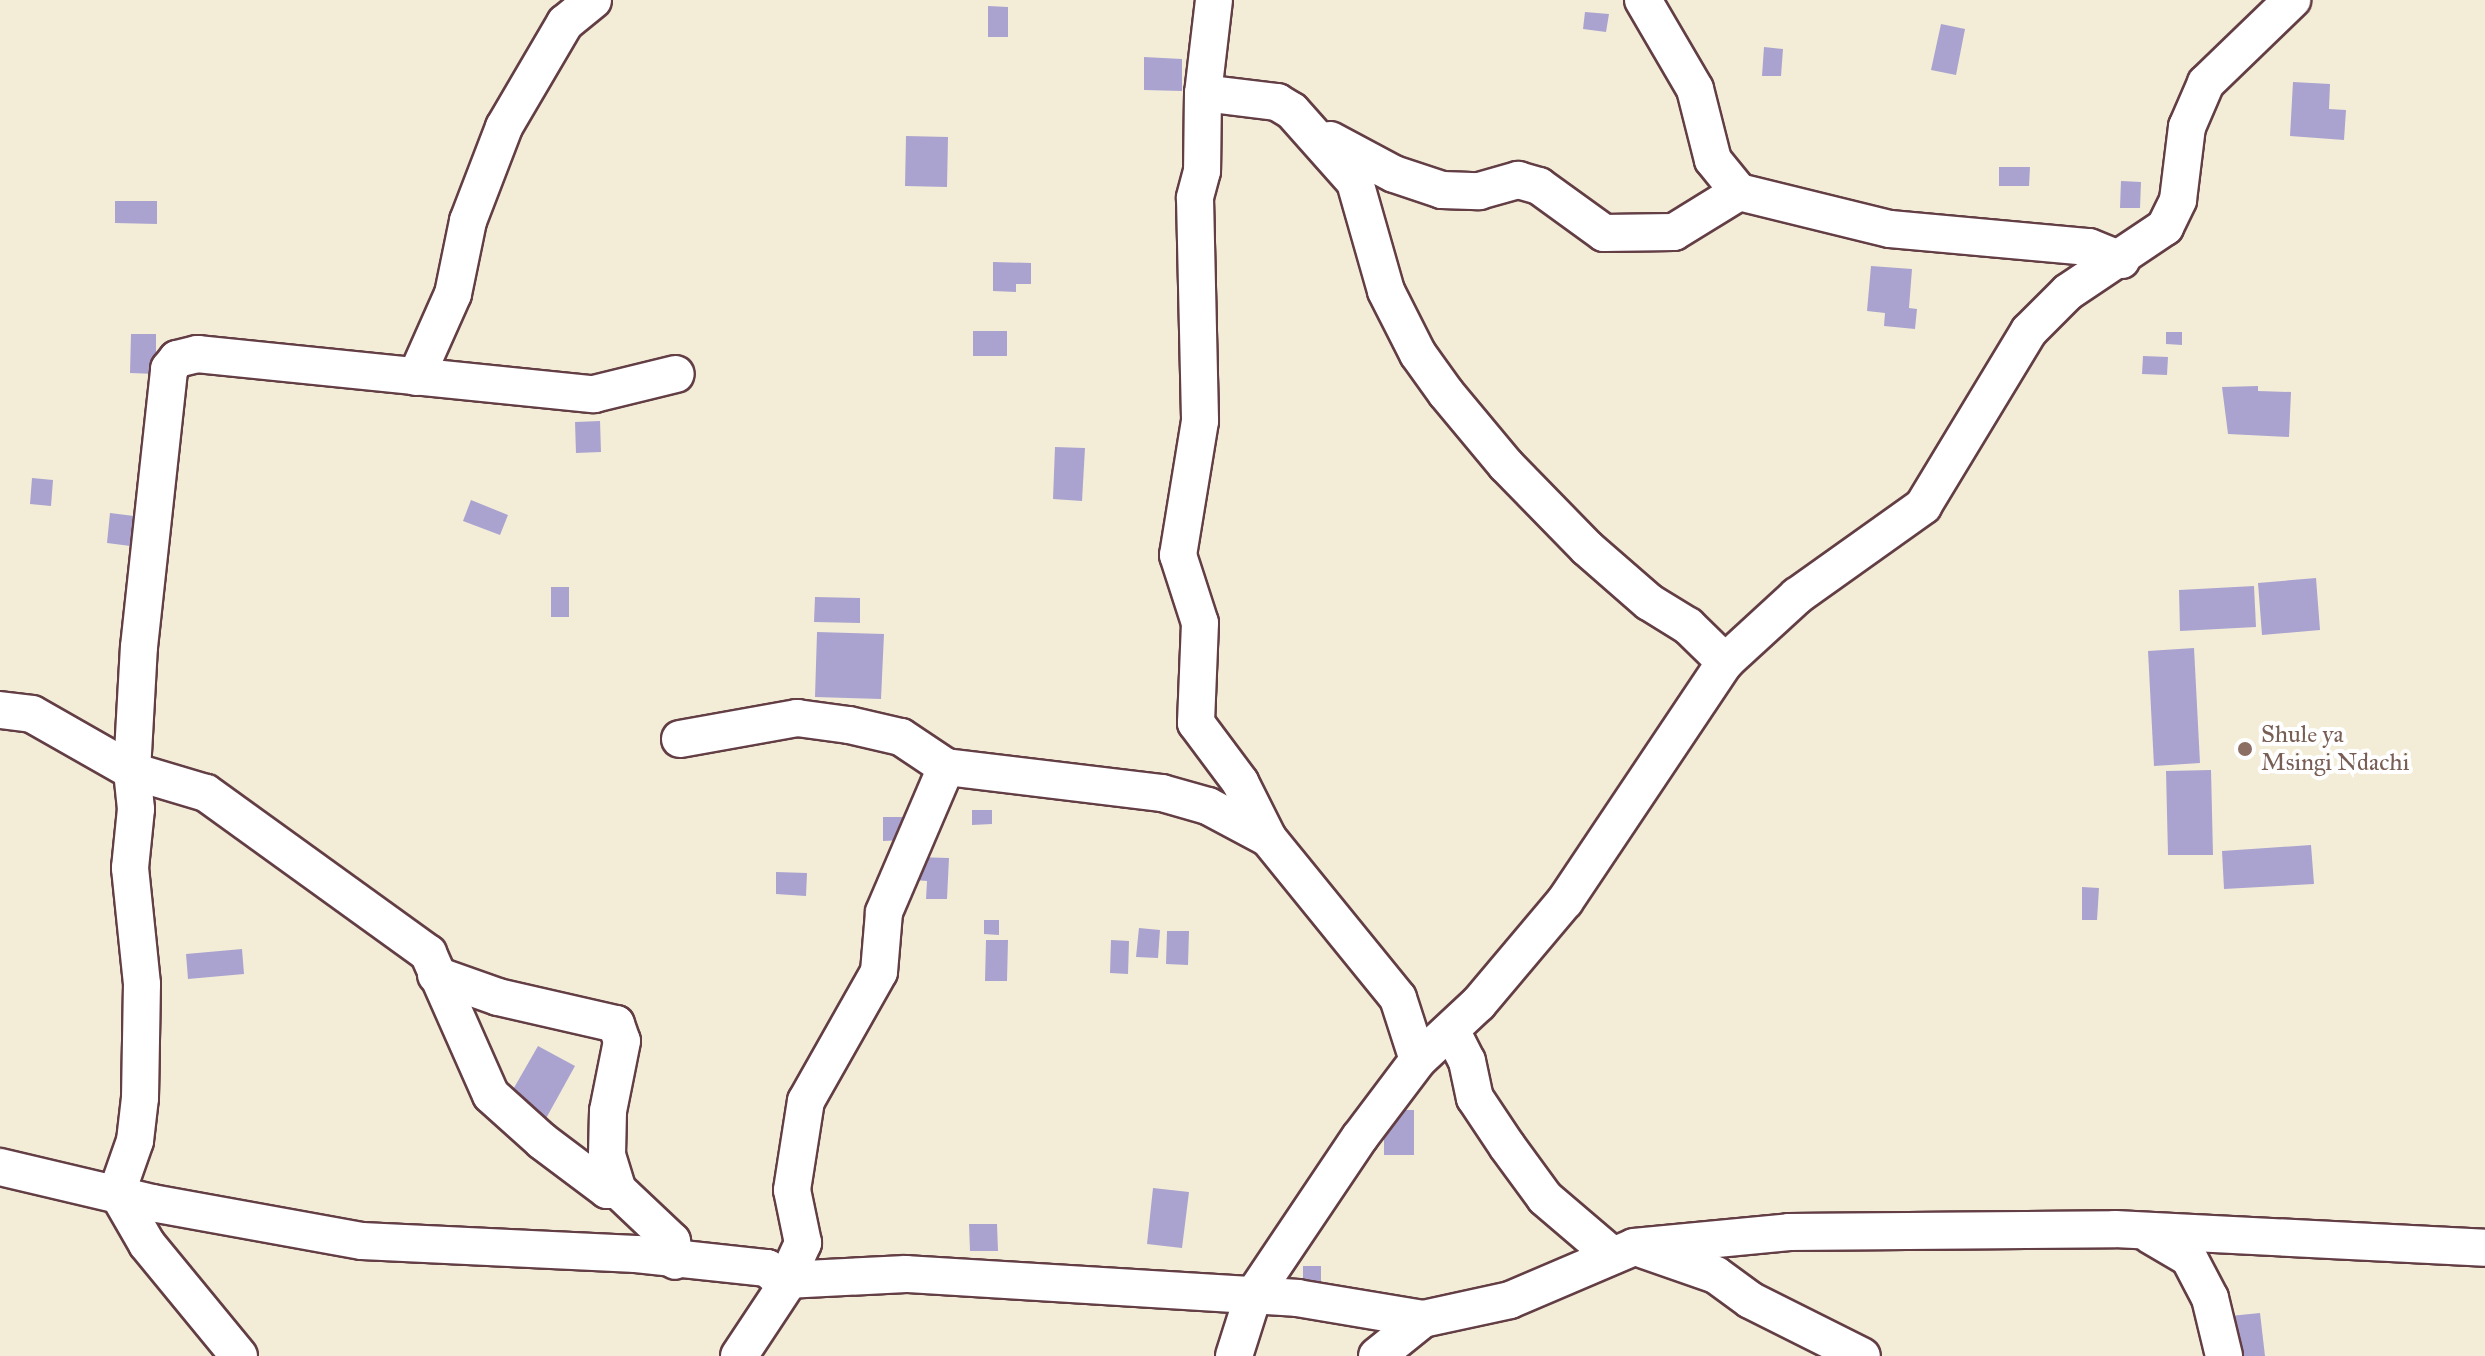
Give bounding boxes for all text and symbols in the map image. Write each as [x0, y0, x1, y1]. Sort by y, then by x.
place label: Shule ya Msingi Ndachi [2261, 721, 2409, 777]
marker: Shule ya Msingi Ndachi [2236, 740, 2254, 758]

